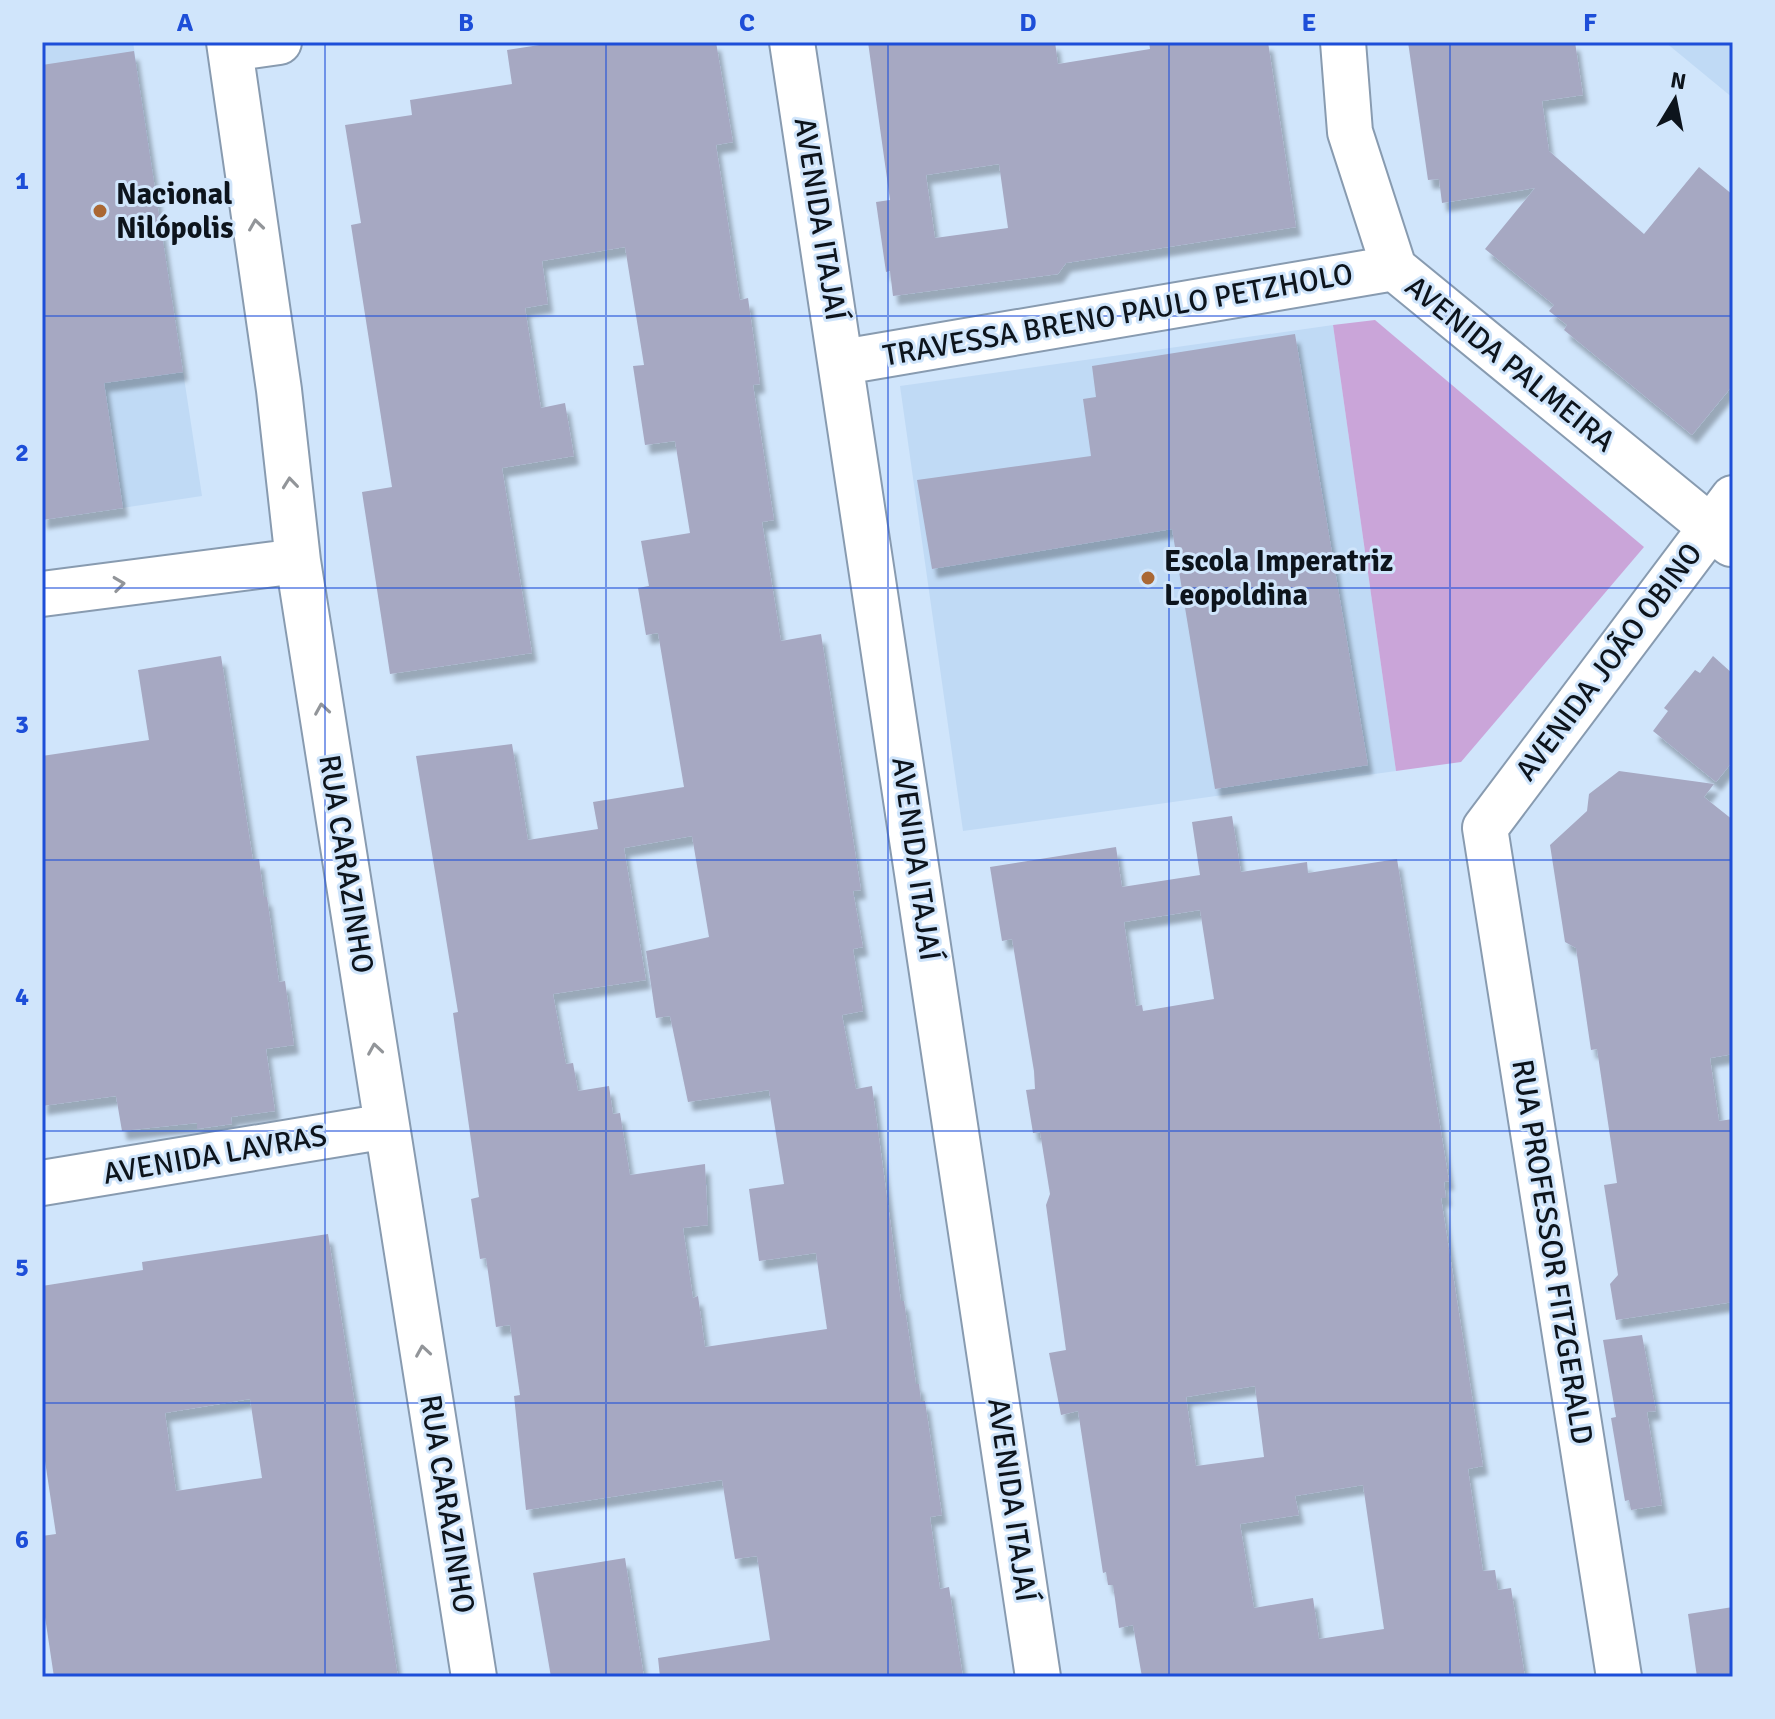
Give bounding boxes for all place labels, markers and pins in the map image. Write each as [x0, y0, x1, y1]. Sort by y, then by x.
place label: Nacional Nilópolis [116, 176, 234, 247]
marker: Nacional Nilópolis [91, 202, 109, 220]
place label: Escola Imperatriz Leopoldina [1164, 543, 1393, 614]
marker: Escola Imperatriz Leopoldina [1139, 569, 1157, 587]

